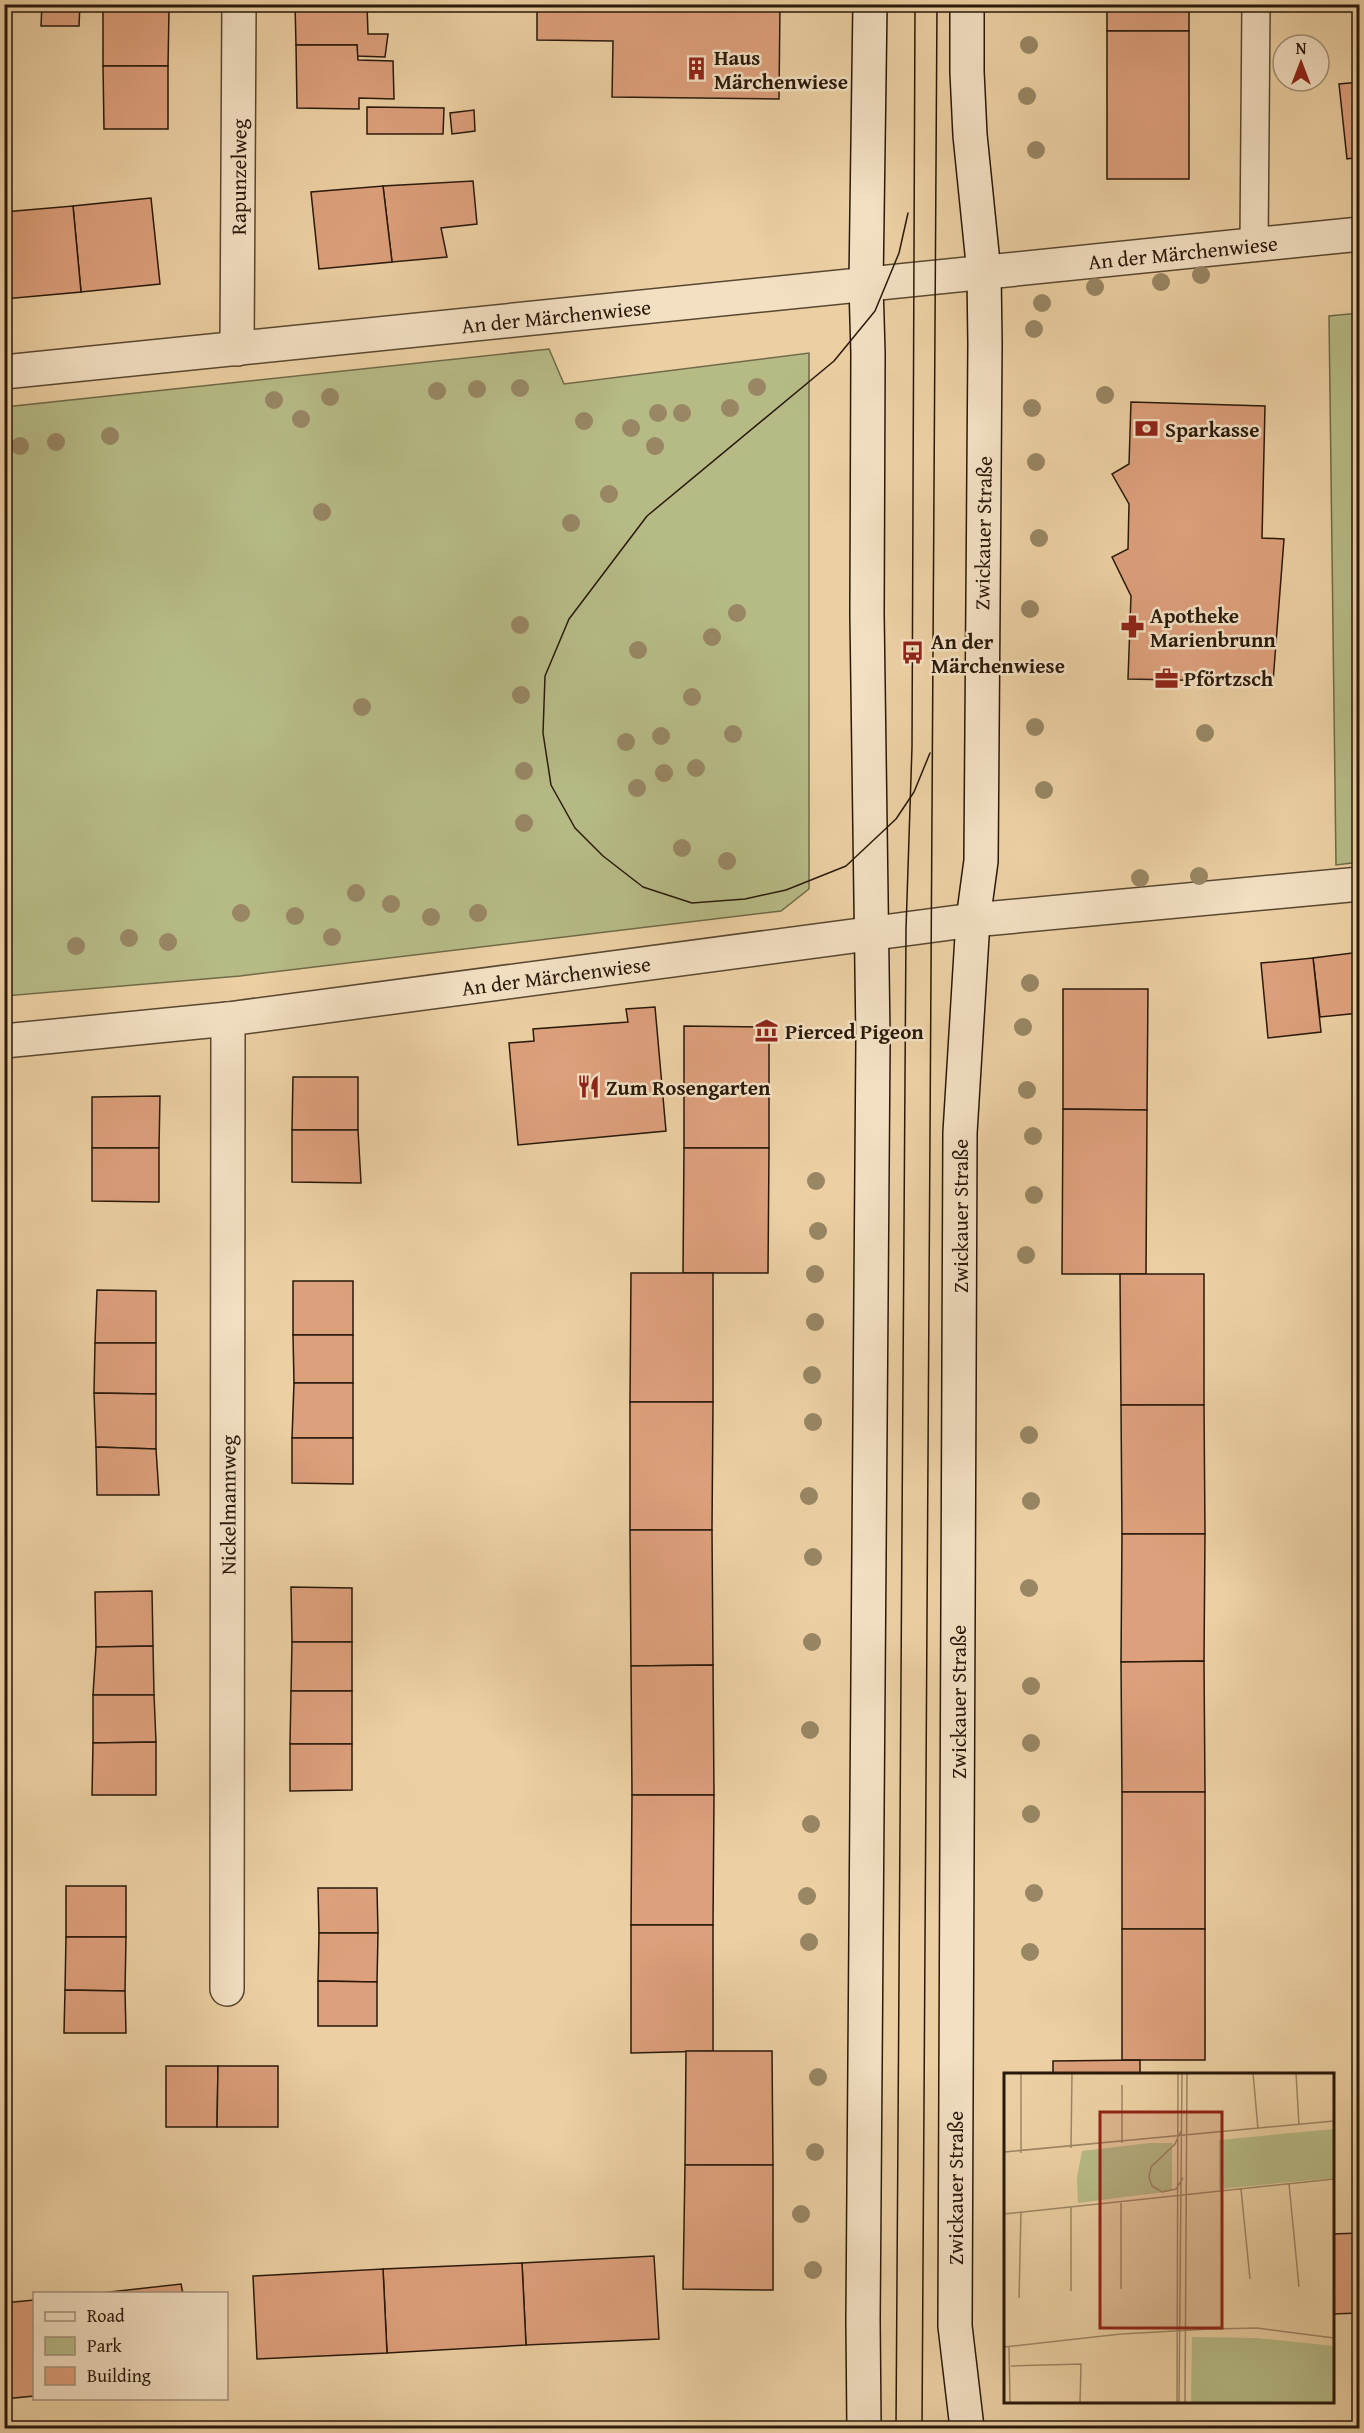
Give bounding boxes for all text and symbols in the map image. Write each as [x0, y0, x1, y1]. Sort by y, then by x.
north arrow [1271, 33, 1331, 93]
text: N [1296, 36, 1307, 60]
place label: Haus Märchenwiese [714, 42, 848, 97]
building icon: Haus Märchenwiese [683, 56, 709, 82]
street label: Rapunzelweg [222, 118, 254, 235]
street label: An der Märchenwiese [1087, 227, 1279, 277]
street label: An der Märchenwiese [460, 291, 653, 341]
place label: Sparkasse [1165, 414, 1259, 445]
bank icon: Sparkasse [1134, 416, 1160, 442]
street label: Zwickauer Straße [966, 455, 1000, 610]
place label: Apotheke Marienbrunn [1150, 600, 1276, 655]
pharmacy icon: Apotheke Marienbrunn [1119, 614, 1145, 640]
place label: An der Märchenwiese [931, 626, 1065, 681]
bus stop icon: An der Märchenwiese [900, 640, 926, 666]
place label: Pförtzsch [1184, 663, 1274, 694]
office icon: Pförtzsch [1153, 665, 1179, 691]
street label: An der Märchenwiese [460, 947, 653, 1003]
place label: Pierced Pigeon [785, 1016, 924, 1047]
museum icon: Pierced Pigeon [754, 1018, 780, 1044]
place label: Zum Rosengarten [606, 1072, 771, 1103]
restaurant icon: Zum Rosengarten [575, 1074, 601, 1100]
street label: Zwickauer Straße [945, 1139, 976, 1293]
street label: Nickelmannweg [212, 1434, 243, 1575]
street label: Zwickauer Straße [943, 1625, 974, 1779]
inset map [1004, 2073, 1334, 2403]
street label: Zwickauer Straße [940, 2111, 971, 2265]
legend [33, 2292, 228, 2400]
text: Road [87, 2302, 125, 2329]
text: Park [87, 2332, 123, 2359]
text: Building [87, 2362, 151, 2389]

